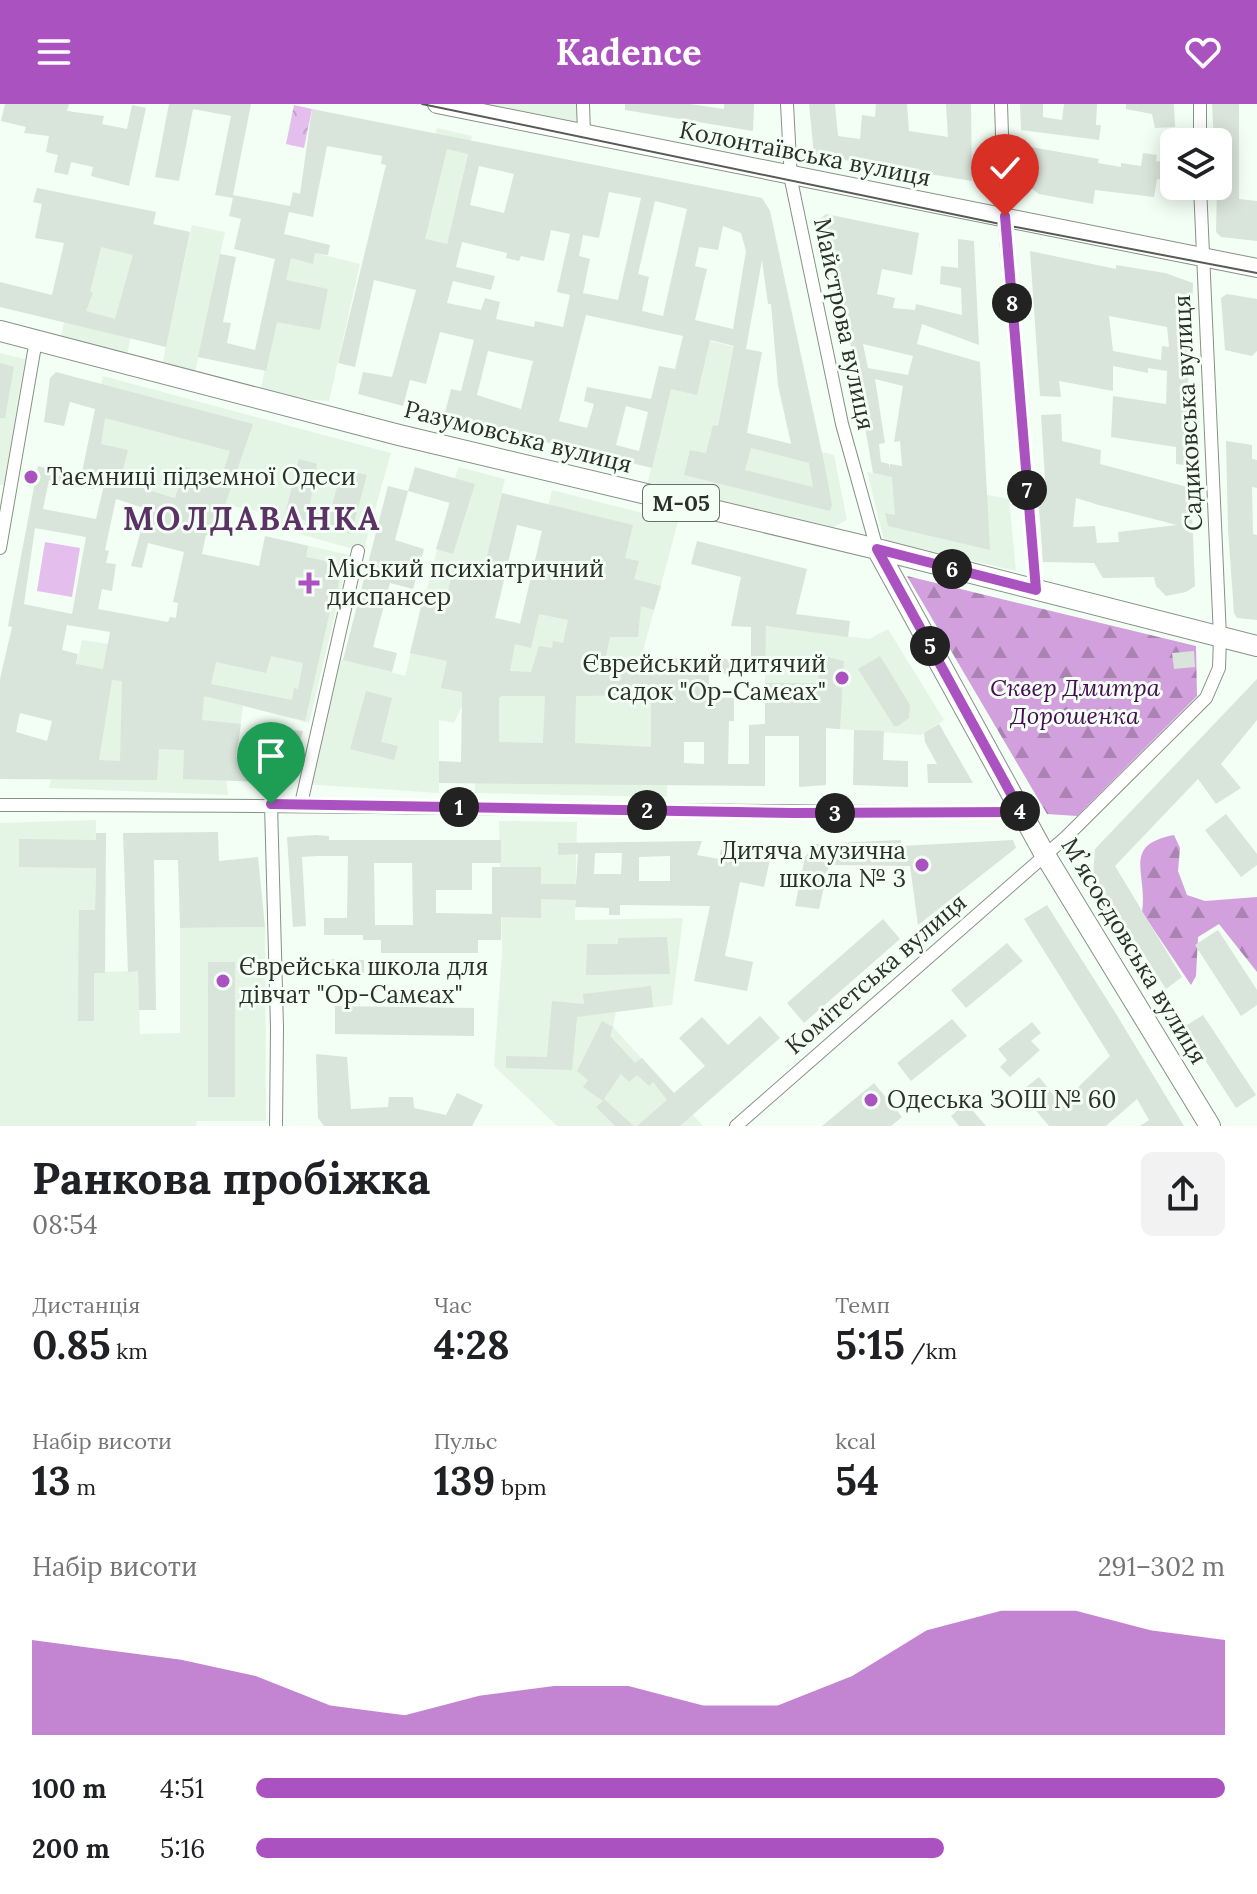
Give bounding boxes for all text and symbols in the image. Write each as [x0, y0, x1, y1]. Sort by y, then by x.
text: Kadence [555, 29, 702, 75]
icon: menu [32, 30, 76, 74]
icon: heart [1181, 30, 1225, 74]
street label: Колонтаївська вулиця [677, 114, 933, 193]
map controls [1160, 128, 1232, 200]
button: layers [1160, 128, 1232, 200]
pin [971, 134, 1039, 216]
icon: check [983, 146, 1027, 190]
street label: Майстрова вулиця [807, 215, 882, 433]
pin: 8 [992, 283, 1032, 323]
text: 8 [1006, 289, 1018, 317]
street label: Садиковська вулиця [1166, 294, 1209, 532]
street label: Разумовська вулиця [401, 393, 635, 480]
place label: Таємниці підземної Одеси [47, 461, 356, 492]
marker: Таємниці підземної Одеси [22, 468, 40, 486]
pin: 7 [1007, 470, 1047, 510]
text: 7 [1022, 476, 1032, 504]
road number: М-05 [643, 485, 719, 521]
district label: МОЛДАВАНКА [123, 498, 381, 539]
pin: 6 [932, 549, 972, 589]
place label: Міський психіатричний диспансер [327, 553, 604, 612]
text: 6 [946, 555, 958, 583]
marker: Міський психіатричний диспансер [298, 572, 320, 594]
pin: 5 [910, 626, 950, 666]
text: 5 [924, 632, 936, 660]
place label: Єврейський дитячий садок "Ор-Самєах" [582, 648, 826, 707]
marker: Єврейський дитячий садок "Ор-Самєах" [833, 669, 851, 687]
park label: Сквер Дмитра Дорошенка [990, 672, 1161, 731]
pin [237, 722, 305, 804]
icon: arrive [249, 734, 293, 778]
pin: 1 [439, 787, 479, 827]
pin: 2 [627, 790, 667, 830]
pin: 4 [1000, 791, 1040, 831]
text: 1 [455, 793, 463, 821]
pin: 3 [815, 793, 855, 833]
text: 2 [641, 796, 653, 824]
text: 4 [1014, 797, 1026, 825]
text: 3 [829, 799, 841, 827]
street label: Мʼясоєдовська вулиця [1055, 832, 1214, 1070]
place label: Дитяча музична школа № 3 [720, 835, 906, 894]
marker: Дитяча музична школа № 3 [913, 856, 931, 874]
street label: Комітетська вулиця [779, 886, 973, 1061]
place label: Єврейська школа для дівчат "Ор-Самєах" [239, 951, 488, 1010]
marker: Єврейська школа для дівчат "Ор-Самєах" [214, 972, 232, 990]
place label: Одеська ЗОШ № 60 [887, 1084, 1117, 1115]
marker: Одеська ЗОШ № 60 [862, 1091, 880, 1109]
text: Ранкова пробіжка [32, 1150, 430, 1206]
button: share [1141, 1152, 1225, 1236]
text: 08:54 [32, 1208, 98, 1241]
text: Дистанція [32, 1291, 140, 1319]
text: Час [434, 1291, 472, 1319]
text: Темп [835, 1291, 890, 1319]
text: 0.85 [32, 1319, 111, 1370]
text: 4:28 [434, 1319, 510, 1370]
text: 5:15 [835, 1319, 905, 1370]
text: km [111, 1337, 148, 1365]
text: /km [905, 1337, 957, 1365]
text: Набір висоти [32, 1427, 172, 1455]
text: Пульс [434, 1427, 498, 1455]
text: kcal [835, 1427, 876, 1455]
text: 13 [32, 1455, 71, 1506]
text: 139 [434, 1455, 495, 1506]
text: 54 [835, 1455, 879, 1506]
text: m [71, 1473, 96, 1501]
text: bpm [495, 1473, 547, 1501]
text: Набір висоти [32, 1550, 197, 1583]
text: 291–302 m [1098, 1550, 1225, 1583]
text: 100 m [32, 1772, 106, 1805]
text: 4:51 [160, 1772, 204, 1805]
text: 200 m [32, 1832, 110, 1865]
text: 5:16 [160, 1832, 205, 1865]

